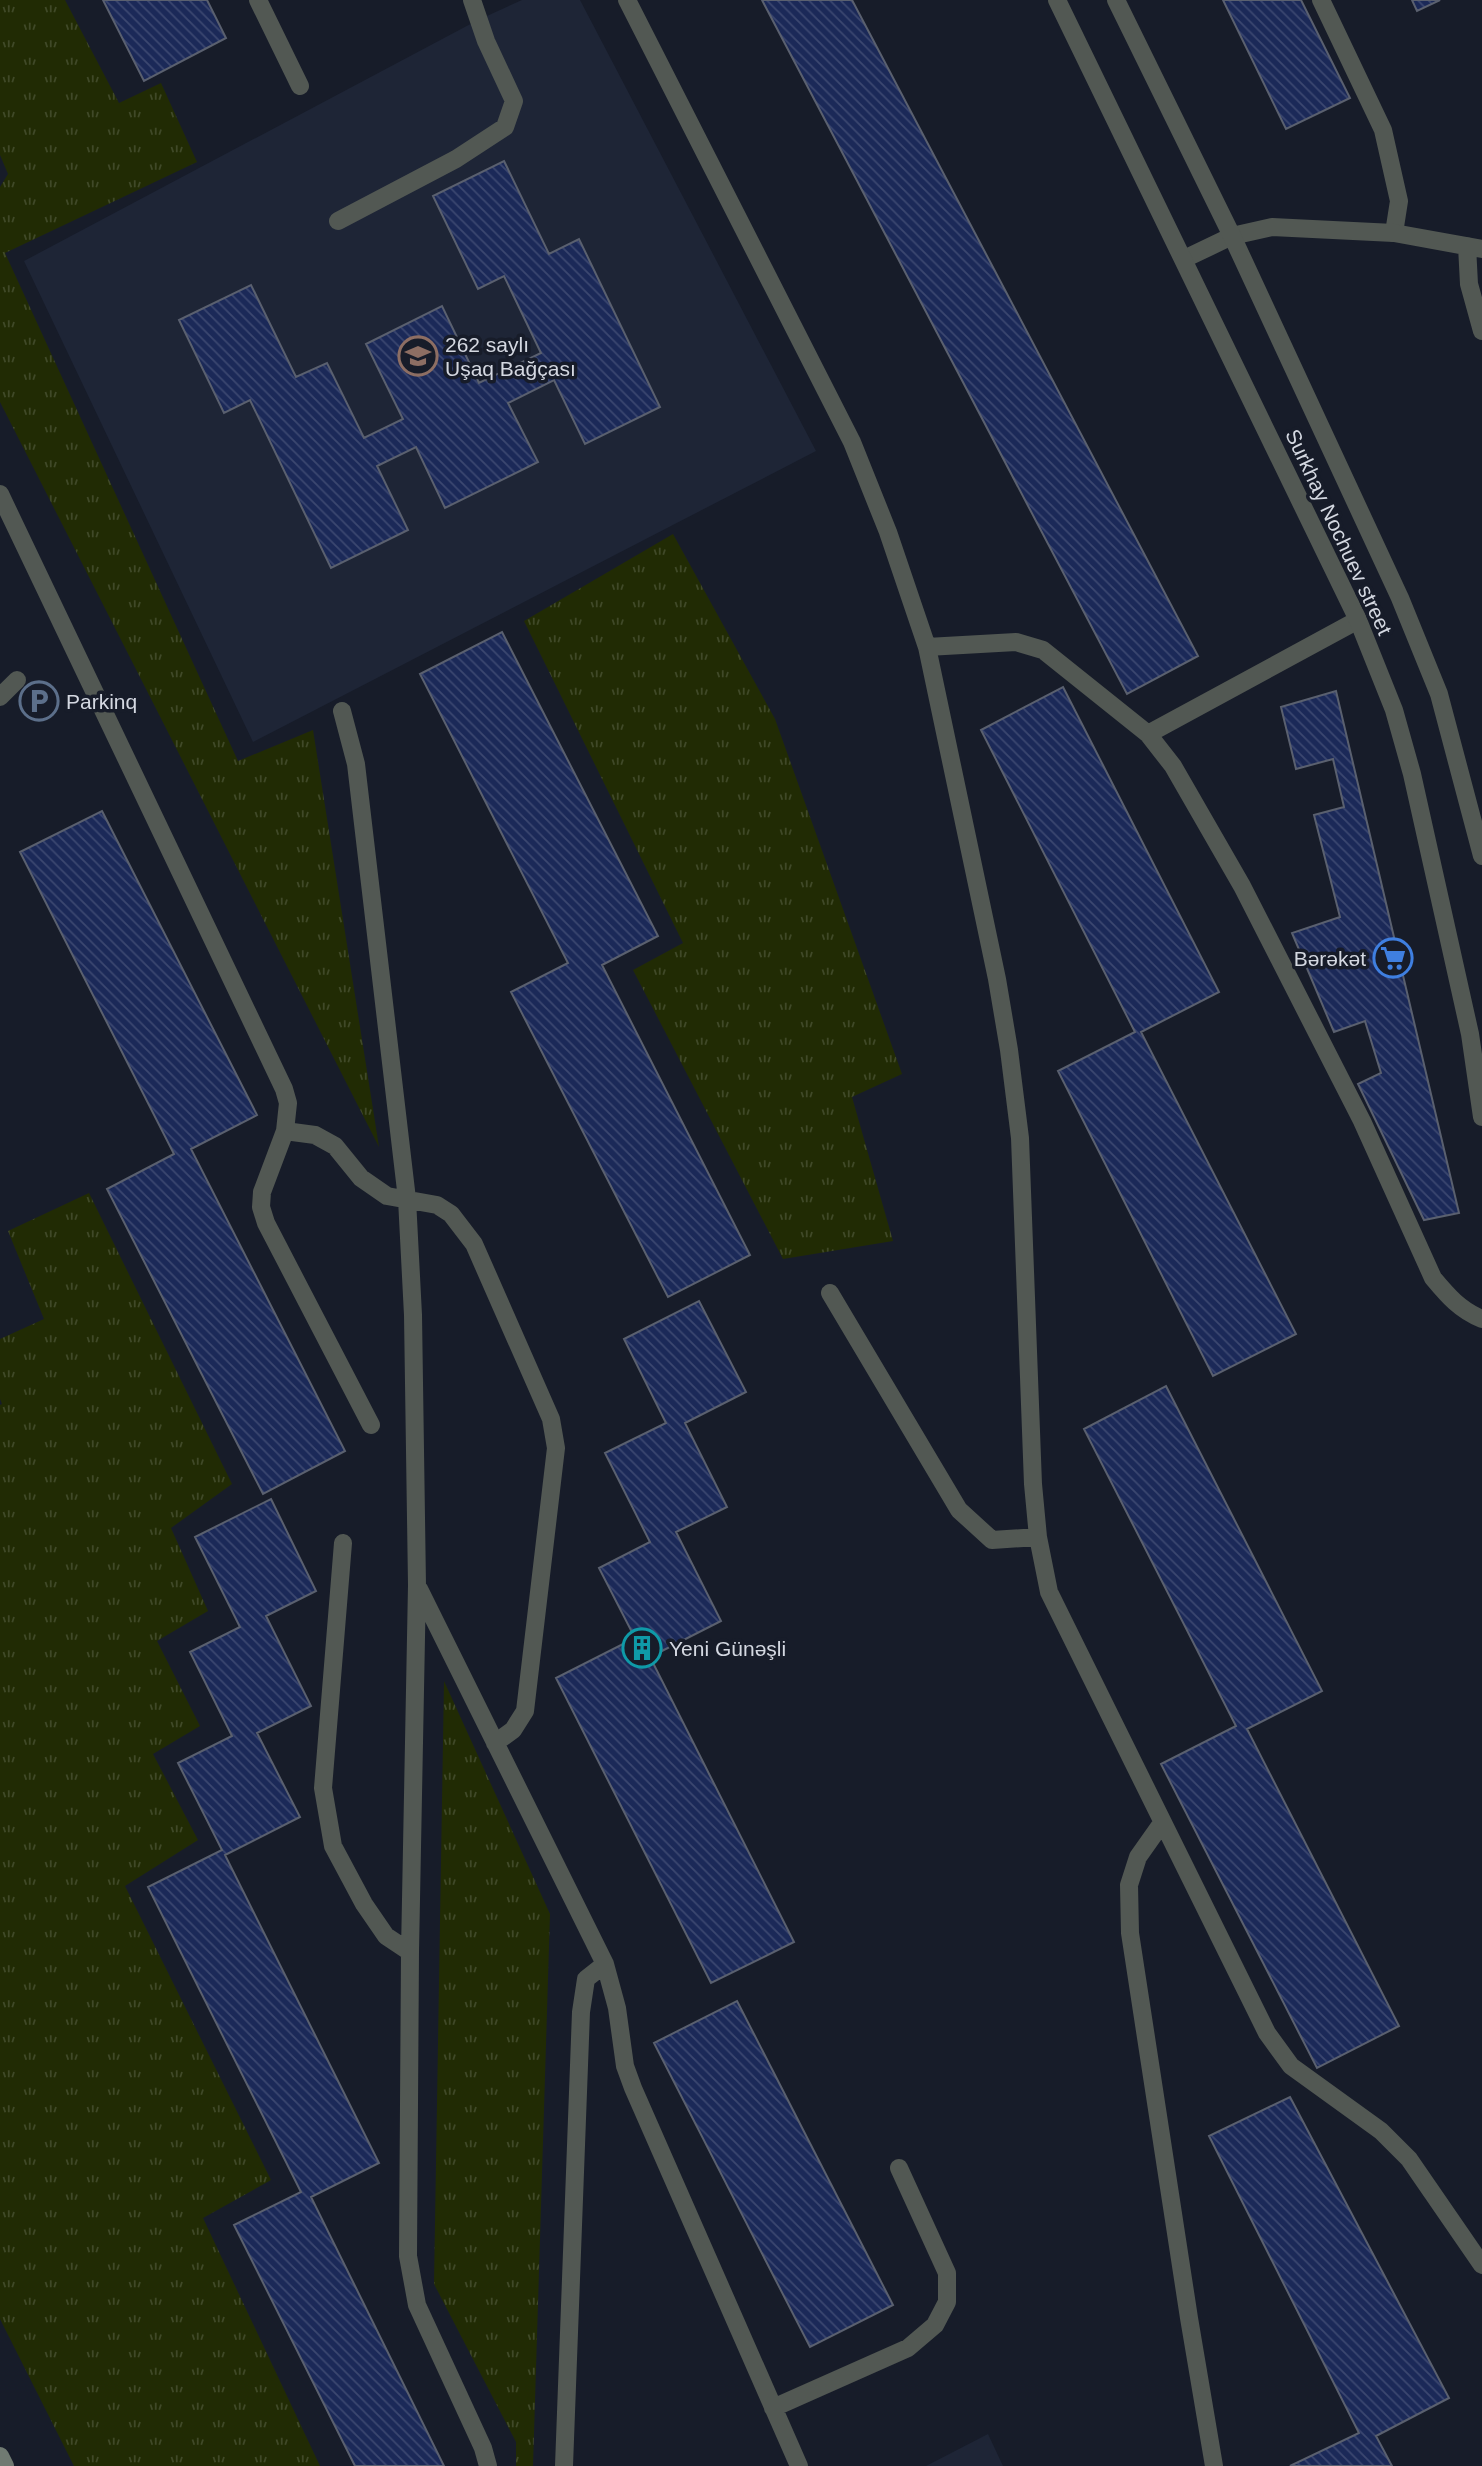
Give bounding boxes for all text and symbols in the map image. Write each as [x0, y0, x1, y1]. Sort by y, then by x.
place label: 262 saylı Uşaq Bağçası [445, 333, 576, 380]
school or university icon: 262 saylı Uşaq Bağçası [397, 335, 439, 377]
street label: Surkhay Nochuev street [1281, 426, 1397, 639]
parking icon: Parkinq [18, 680, 60, 722]
place label: Parkinq [66, 690, 137, 713]
supermarket icon: Bərəkət [1372, 937, 1414, 979]
place label: Bərəkət [1294, 947, 1366, 970]
building icon: Yeni Günəşli [621, 1627, 663, 1669]
place label: Yeni Günəşli [669, 1637, 786, 1660]

